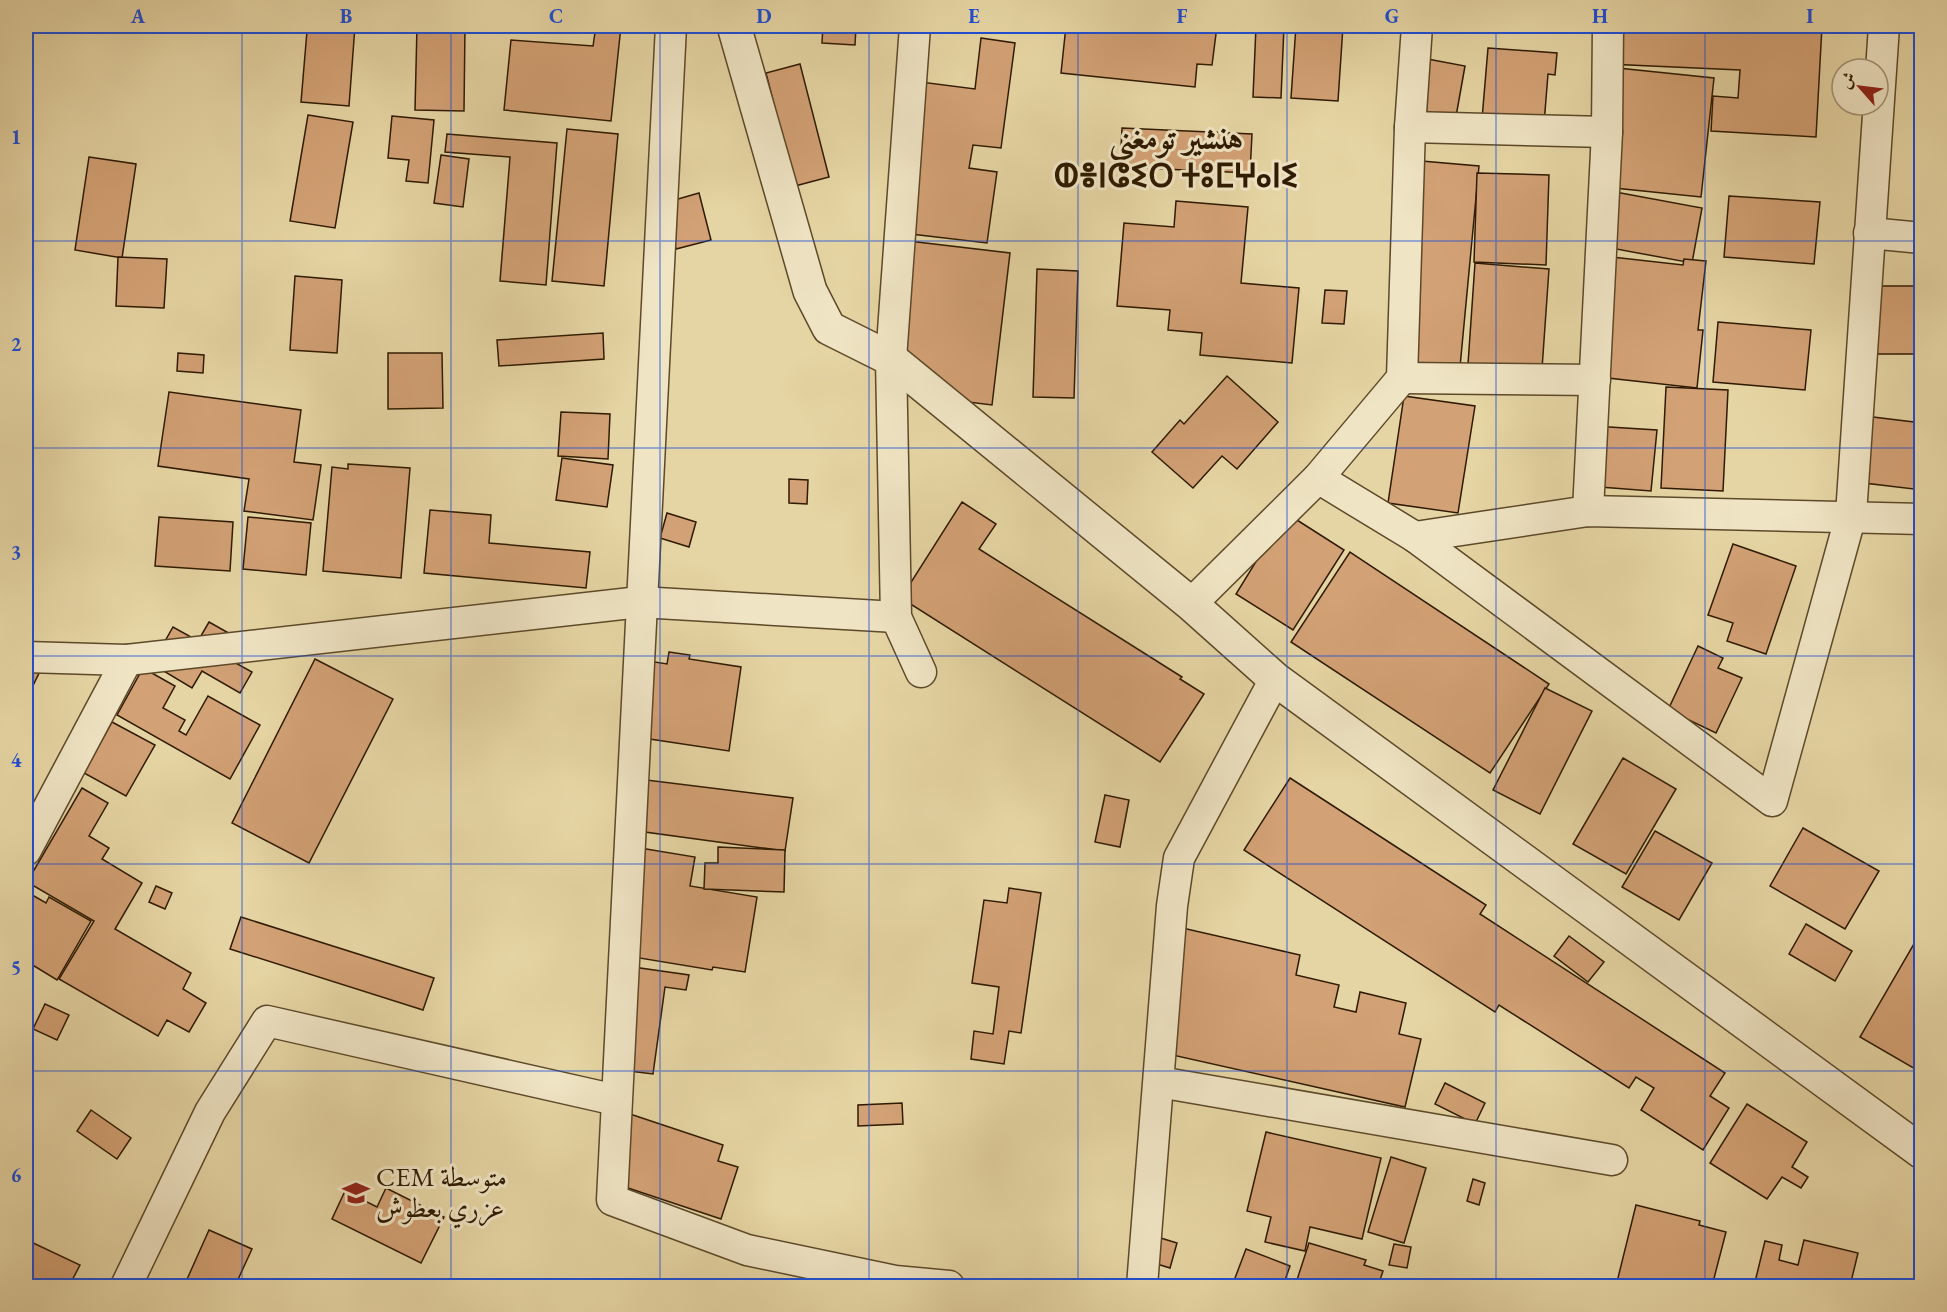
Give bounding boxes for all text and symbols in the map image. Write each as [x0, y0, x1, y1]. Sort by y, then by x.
text: A [130, 3, 146, 29]
text: B [340, 3, 352, 29]
text: C [549, 3, 563, 29]
text: D [756, 3, 772, 29]
text: E [968, 3, 980, 29]
text: F [1177, 3, 1188, 29]
text: G [1385, 3, 1399, 29]
text: H [1592, 3, 1608, 29]
text: I [1806, 3, 1814, 29]
north arrow [1830, 57, 1890, 117]
text: ش [1834, 68, 1860, 92]
district label: هنشير تومغني ⵀⴻⵏⵛⵉⵔ ⵜⵓⵎⵖⴰⵏⵉ [1054, 116, 1298, 197]
text: 1 [11, 124, 21, 150]
text: 2 [11, 331, 22, 357]
text: 3 [11, 539, 21, 565]
text: 4 [11, 747, 22, 773]
text: 5 [11, 954, 21, 980]
place label: CEM متوسطة عزري بعطوش [376, 1159, 507, 1229]
text: 6 [11, 1162, 22, 1188]
school or university icon: CEM متوسطة عزري بعطوش [341, 1178, 371, 1208]

